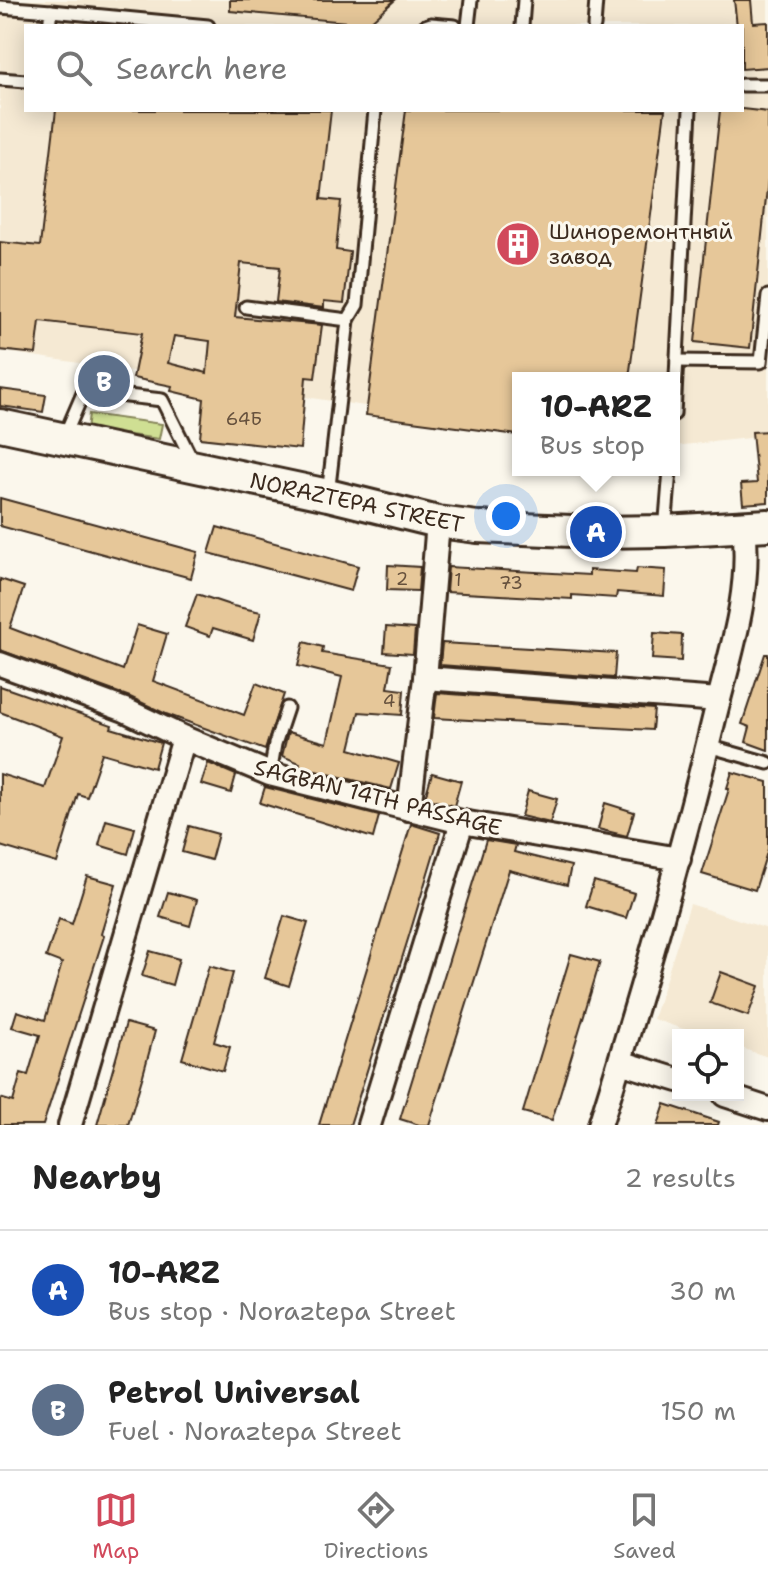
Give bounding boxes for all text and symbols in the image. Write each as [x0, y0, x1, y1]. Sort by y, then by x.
search box [24, 24, 744, 112]
icon: search [52, 46, 96, 90]
text: Search here [116, 48, 287, 89]
place label: Шиноремонтный завод [549, 217, 733, 271]
building icon: Шиноремонтный завод [494, 220, 542, 268]
pin: B [78, 351, 130, 411]
popup [512, 372, 680, 476]
text: 10-ARZ [540, 386, 652, 427]
house number: 64Б [226, 407, 262, 431]
text: Bus stop [540, 427, 645, 462]
street label: NORAZTEPA STREET [247, 466, 467, 539]
your location [486, 496, 526, 536]
pin: A [570, 502, 622, 562]
house number: 2 [396, 567, 408, 591]
house number: 1 [454, 568, 462, 592]
house number: 73 [499, 571, 523, 595]
house number: 4 [383, 689, 395, 713]
street label: SAGBAN 14TH PASSAGE [251, 753, 505, 842]
map controls [672, 1029, 744, 1101]
button: locate [672, 1029, 744, 1101]
text: Nearby [32, 1154, 162, 1200]
text: 2 results [624, 1160, 736, 1195]
text: 10-ARZ [108, 1252, 220, 1293]
text: A [48, 1273, 68, 1308]
text: 30 m [669, 1273, 736, 1308]
text: Bus stop · Noraztepa Street [108, 1293, 456, 1328]
text: Petrol Universal [108, 1372, 360, 1413]
text: B [50, 1393, 66, 1428]
text: 150 m [660, 1393, 736, 1428]
text: Fuel · Noraztepa Street [108, 1413, 402, 1448]
tab: Map [92, 1488, 139, 1565]
tab: Directions [324, 1488, 429, 1565]
tab: Saved [613, 1488, 676, 1565]

